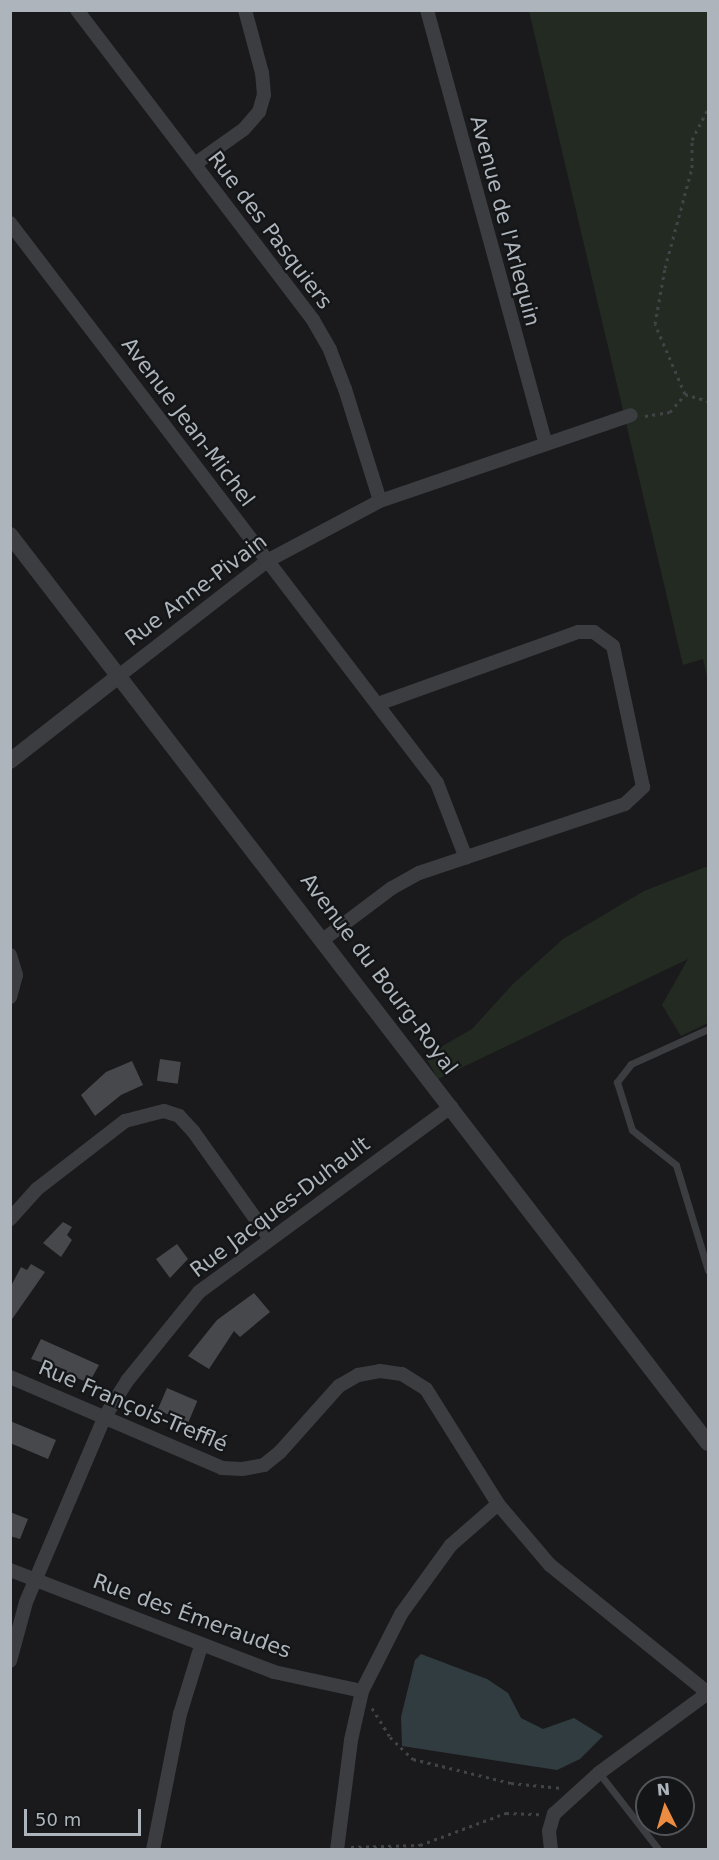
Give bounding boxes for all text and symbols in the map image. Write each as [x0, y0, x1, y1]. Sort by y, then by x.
street label: Avenue de l'Arlequin [465, 113, 545, 329]
street label: Rue des Pasquiers [202, 146, 338, 314]
street label: Avenue Jean-Michel [116, 333, 260, 511]
street label: Rue Anne-Pivain [120, 529, 272, 651]
street label: Avenue du Bourg-Royal [295, 868, 463, 1080]
street label: Rue Jacques-Duhault [185, 1131, 375, 1283]
street label: Rue François-Trefflé [35, 1355, 231, 1457]
street label: Rue des Émeraudes [89, 1568, 295, 1664]
north arrow [635, 1776, 695, 1836]
text: N [656, 1780, 671, 1800]
scale bar [27, 1797, 144, 1835]
text: 50 m [35, 1809, 81, 1830]

